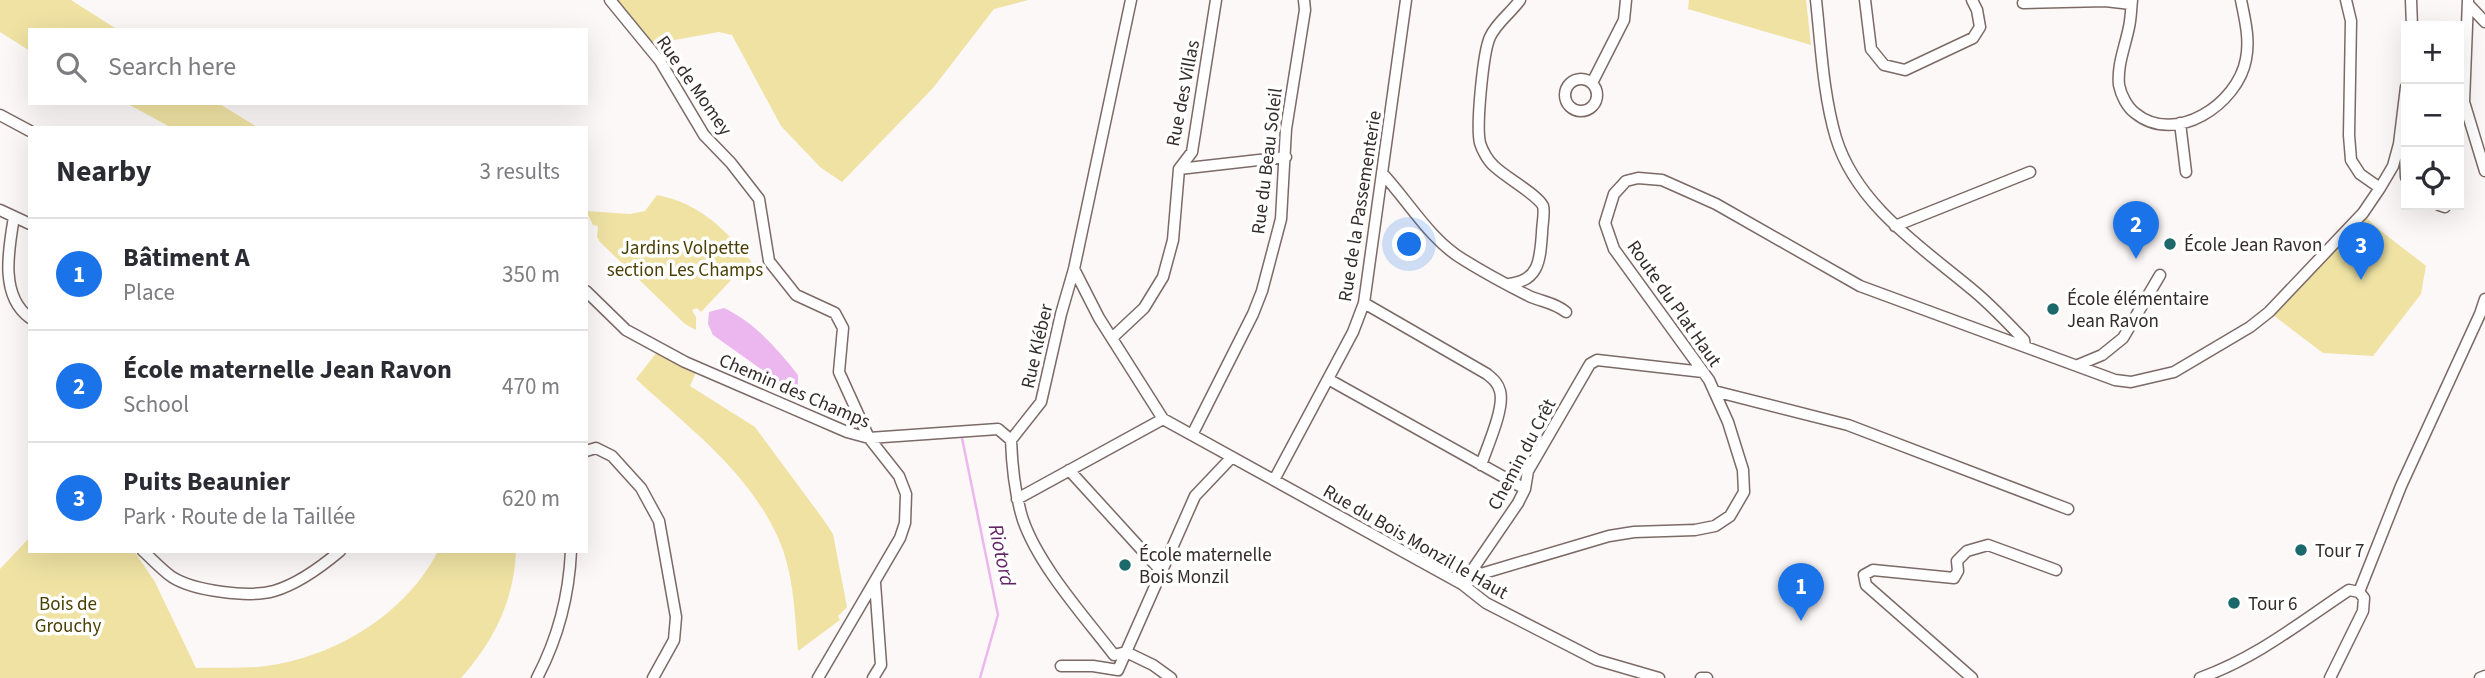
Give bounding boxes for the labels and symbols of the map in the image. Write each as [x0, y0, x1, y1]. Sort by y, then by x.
street label: Rue de Momey [649, 30, 738, 141]
street label: Rue des Villas [1160, 38, 1207, 149]
street label: Rue du Beau Soleil [1245, 86, 1290, 236]
street label: Rue de la Passementerie [1332, 109, 1389, 304]
pin: 2 [2113, 201, 2159, 259]
pin: 3 [2338, 222, 2384, 280]
your location [1392, 227, 1426, 261]
place label: École Jean Ravon [2184, 232, 2322, 259]
park label: Jardins Volpette section Les Champs [607, 235, 763, 284]
street label: Route du Plat Haut [1620, 235, 1728, 373]
marker: École Jean Ravon [2162, 236, 2178, 252]
place label: École élémentaire Jean Ravon [2067, 286, 2209, 335]
street label: Rue Kléber [1015, 301, 1060, 391]
marker: École élémentaire Jean Ravon [2045, 301, 2061, 317]
street label: Chemin des Champs [715, 347, 874, 435]
street label: Chemin du Crêt [1482, 394, 1563, 515]
street label: Rue du Bois Monzil le Haut [1318, 478, 1513, 607]
water label: Riotord [981, 521, 1023, 590]
place label: Tour 7 [2315, 538, 2364, 565]
place label: École maternelle Bois Monzil [1139, 542, 1272, 591]
marker: Tour 7 [2293, 542, 2309, 558]
marker: École maternelle Bois Monzil [1117, 557, 1133, 573]
pin: 1 [1778, 563, 1824, 621]
park label: Bois de Grouchy [35, 591, 101, 640]
place label: Tour 6 [2248, 591, 2297, 618]
marker: Tour 6 [2226, 595, 2242, 611]

